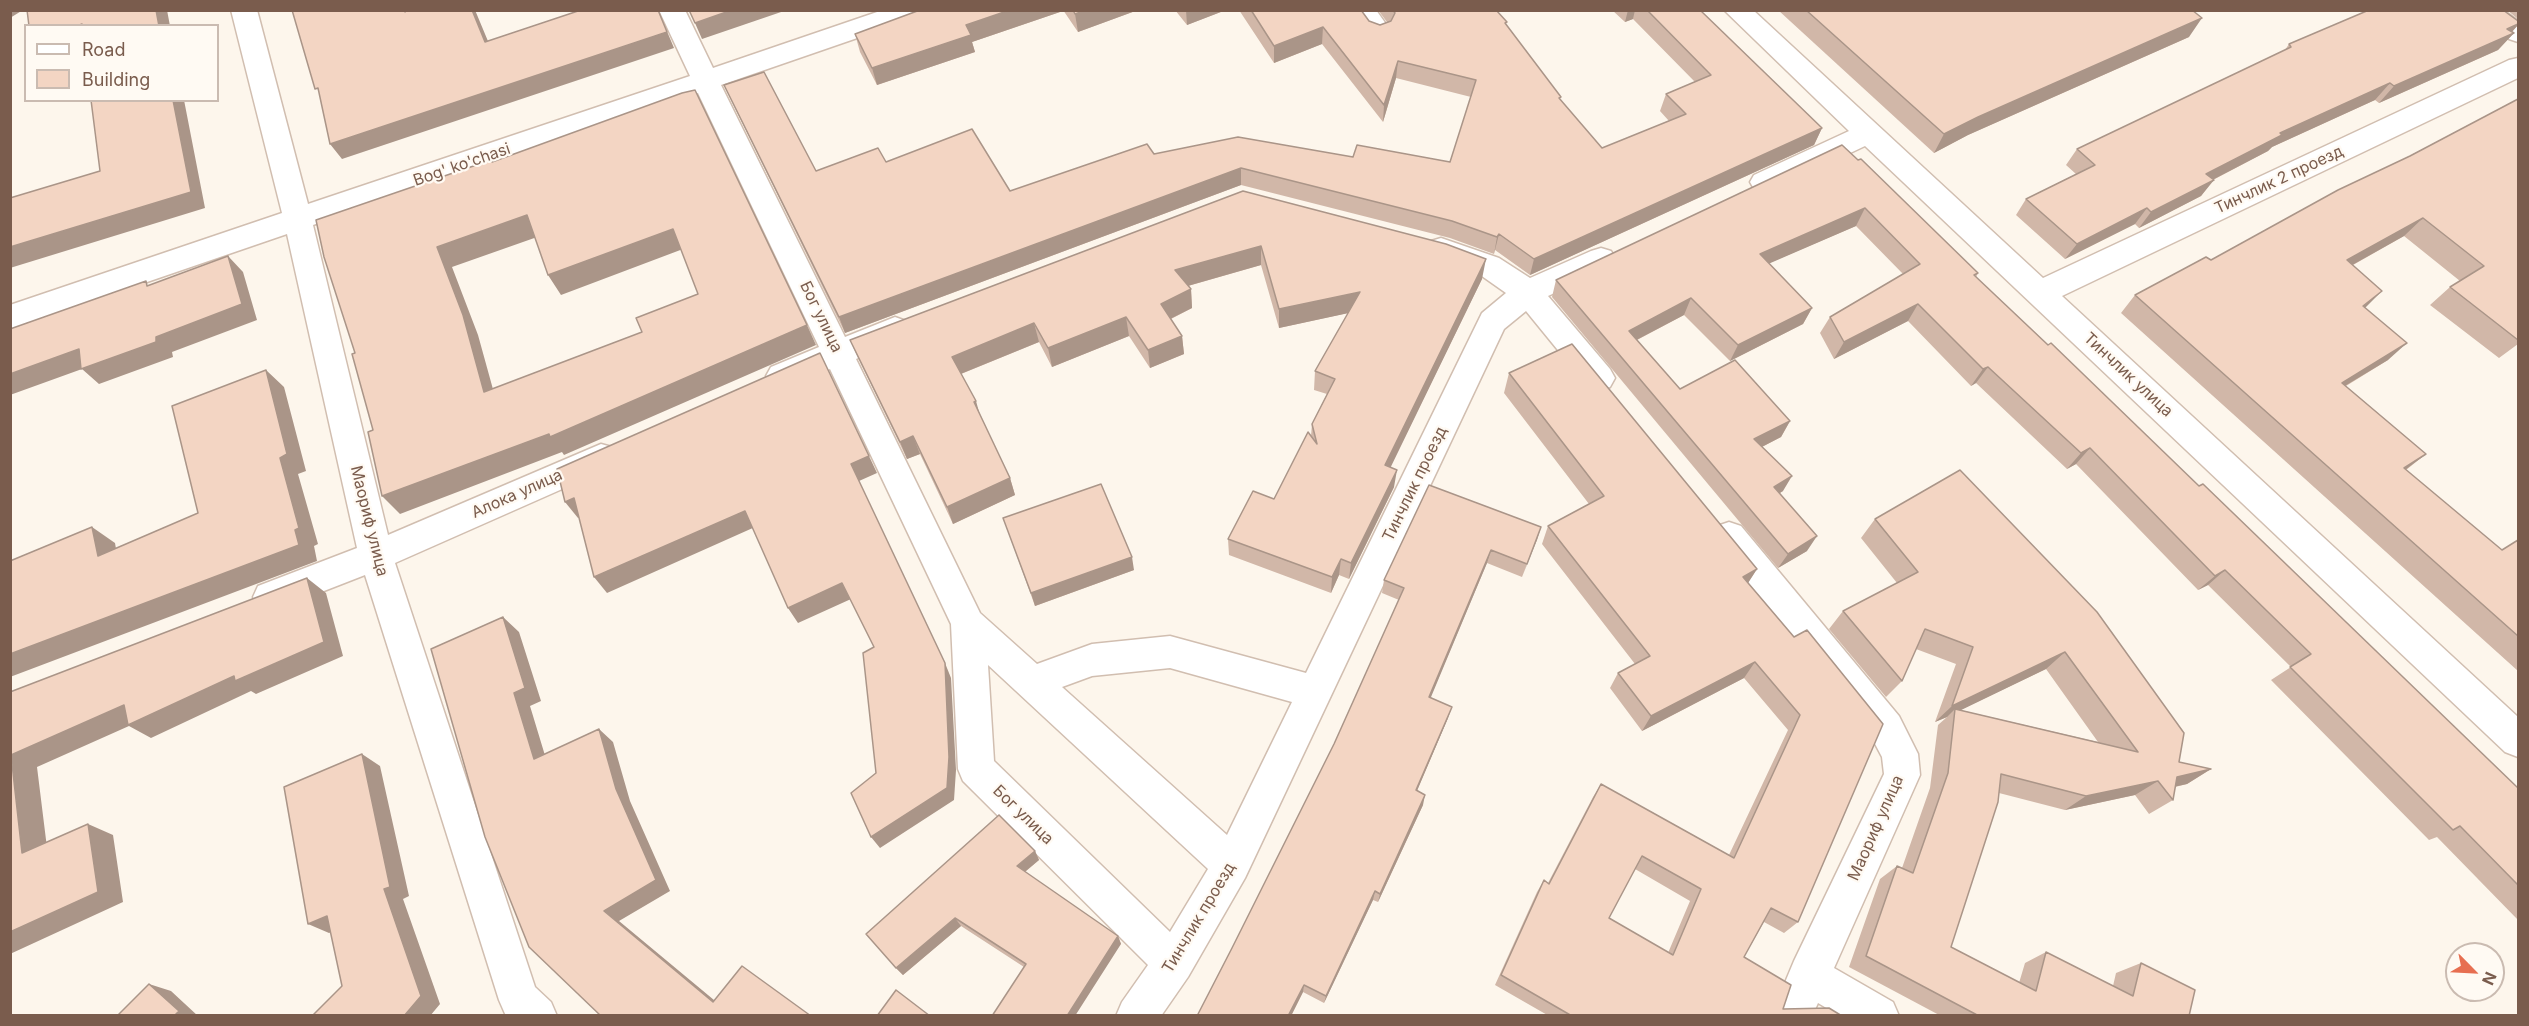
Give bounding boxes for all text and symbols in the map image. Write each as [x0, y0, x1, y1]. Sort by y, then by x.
legend [24, 24, 219, 102]
text: Road [82, 39, 125, 60]
text: Building [82, 69, 150, 90]
street label: Bog' ko'chasi [411, 139, 513, 191]
street label: Тинчлик 2 проезд [2212, 142, 2346, 218]
street label: Бог улица [796, 278, 846, 356]
street label: Тинчлик улица [2079, 329, 2177, 421]
street label: Тинчлик проезд [1379, 423, 1451, 545]
street label: Маориф улица [346, 464, 392, 578]
street label: Алока улица [469, 465, 565, 523]
street label: Маориф улица [1844, 772, 1908, 884]
street label: Бог улица [989, 781, 1057, 849]
street label: Тинчлик проезд [1158, 859, 1240, 977]
north arrow [2445, 942, 2505, 1002]
text: N [2478, 969, 2501, 988]

